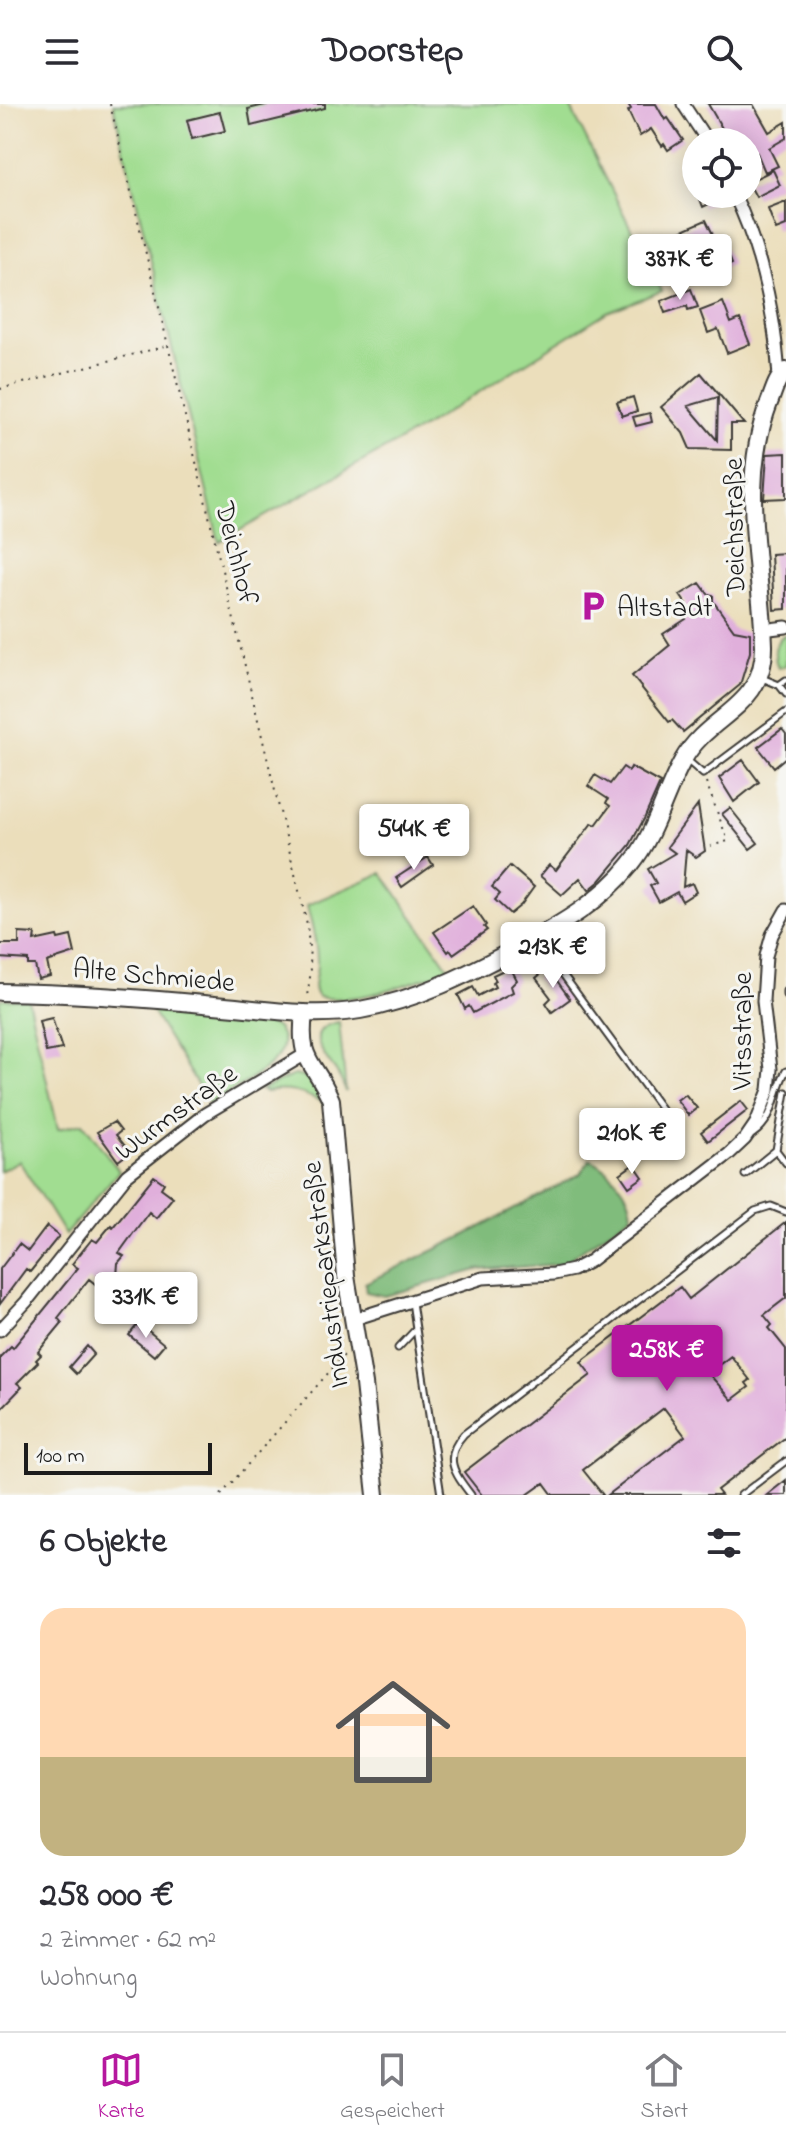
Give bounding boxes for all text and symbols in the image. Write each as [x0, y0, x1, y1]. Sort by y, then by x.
text: Doorstep [322, 26, 464, 79]
icon: menu [40, 30, 84, 74]
icon: search [702, 30, 746, 74]
map controls [682, 128, 762, 208]
button: locate [682, 128, 762, 208]
pin: 387K € [615, 234, 745, 302]
text: 387K € [646, 241, 714, 279]
street label: Deichstraße [715, 457, 758, 598]
street label: Deichhof [202, 497, 267, 610]
parking icon: Altstadt [576, 589, 610, 623]
place label: Altstadt [617, 589, 712, 630]
pin: 544K € [349, 804, 479, 872]
text: 544K € [377, 811, 451, 849]
pin: 213K € [488, 922, 618, 990]
text: 213K € [518, 929, 588, 967]
street label: Alte Schmiede [71, 950, 237, 1005]
street label: Vitsstraße [724, 972, 765, 1091]
street label: Wurmstraße [107, 1055, 247, 1172]
pin: 210K € [567, 1108, 697, 1176]
text: 210K € [597, 1115, 667, 1153]
street label: Industrieparkstraße [293, 1159, 362, 1390]
pin: 331K € [81, 1272, 211, 1340]
text: 331K € [113, 1279, 179, 1317]
pin: 258K € [602, 1325, 732, 1393]
text: 258K € [630, 1332, 704, 1370]
scale bar [24, 1439, 212, 1475]
text: 100 m [36, 1441, 85, 1473]
text: 6 Objekte [40, 1518, 167, 1568]
icon: filters [702, 1521, 746, 1565]
icon: home [321, 1660, 465, 1804]
text: 258 000 € [40, 1872, 174, 1922]
text: 2 Zimmer · 62 m² [40, 1922, 216, 1960]
text: Wohnung [40, 1960, 137, 1998]
tab: Karte [98, 2048, 144, 2128]
tab: Gespeichert [340, 2048, 445, 2128]
tab: Start [641, 2048, 688, 2128]

